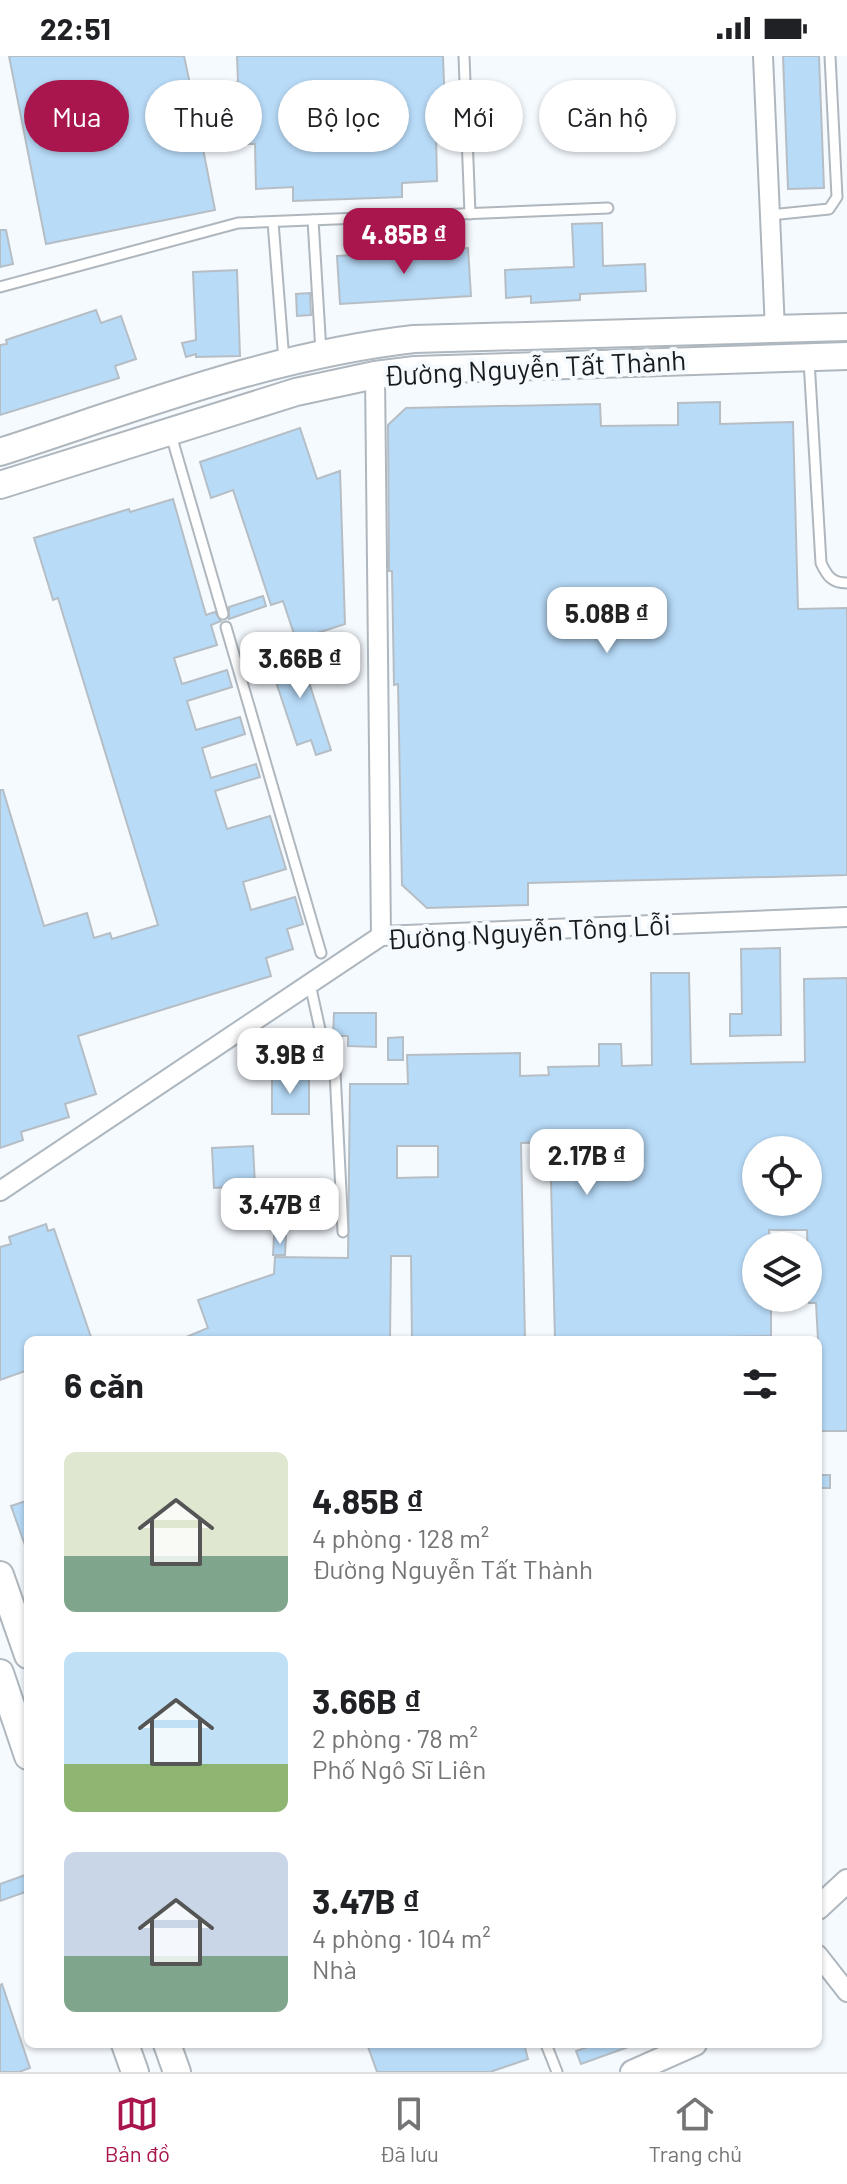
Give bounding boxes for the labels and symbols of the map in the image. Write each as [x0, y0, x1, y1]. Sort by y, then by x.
pin: 4.85B ₫ [330, 208, 478, 276]
street label: Đường Nguyễn Tất Thành [383, 342, 687, 392]
pin: 5.08B ₫ [533, 587, 681, 655]
pin: 3.66B ₫ [226, 632, 374, 700]
street label: Đường Nguyễn Tông Lỗi [386, 907, 672, 955]
pin: 3.9B ₫ [225, 1028, 355, 1096]
pin: 2.17B ₫ [513, 1129, 661, 1197]
pin: 3.47B ₫ [206, 1178, 354, 1246]

